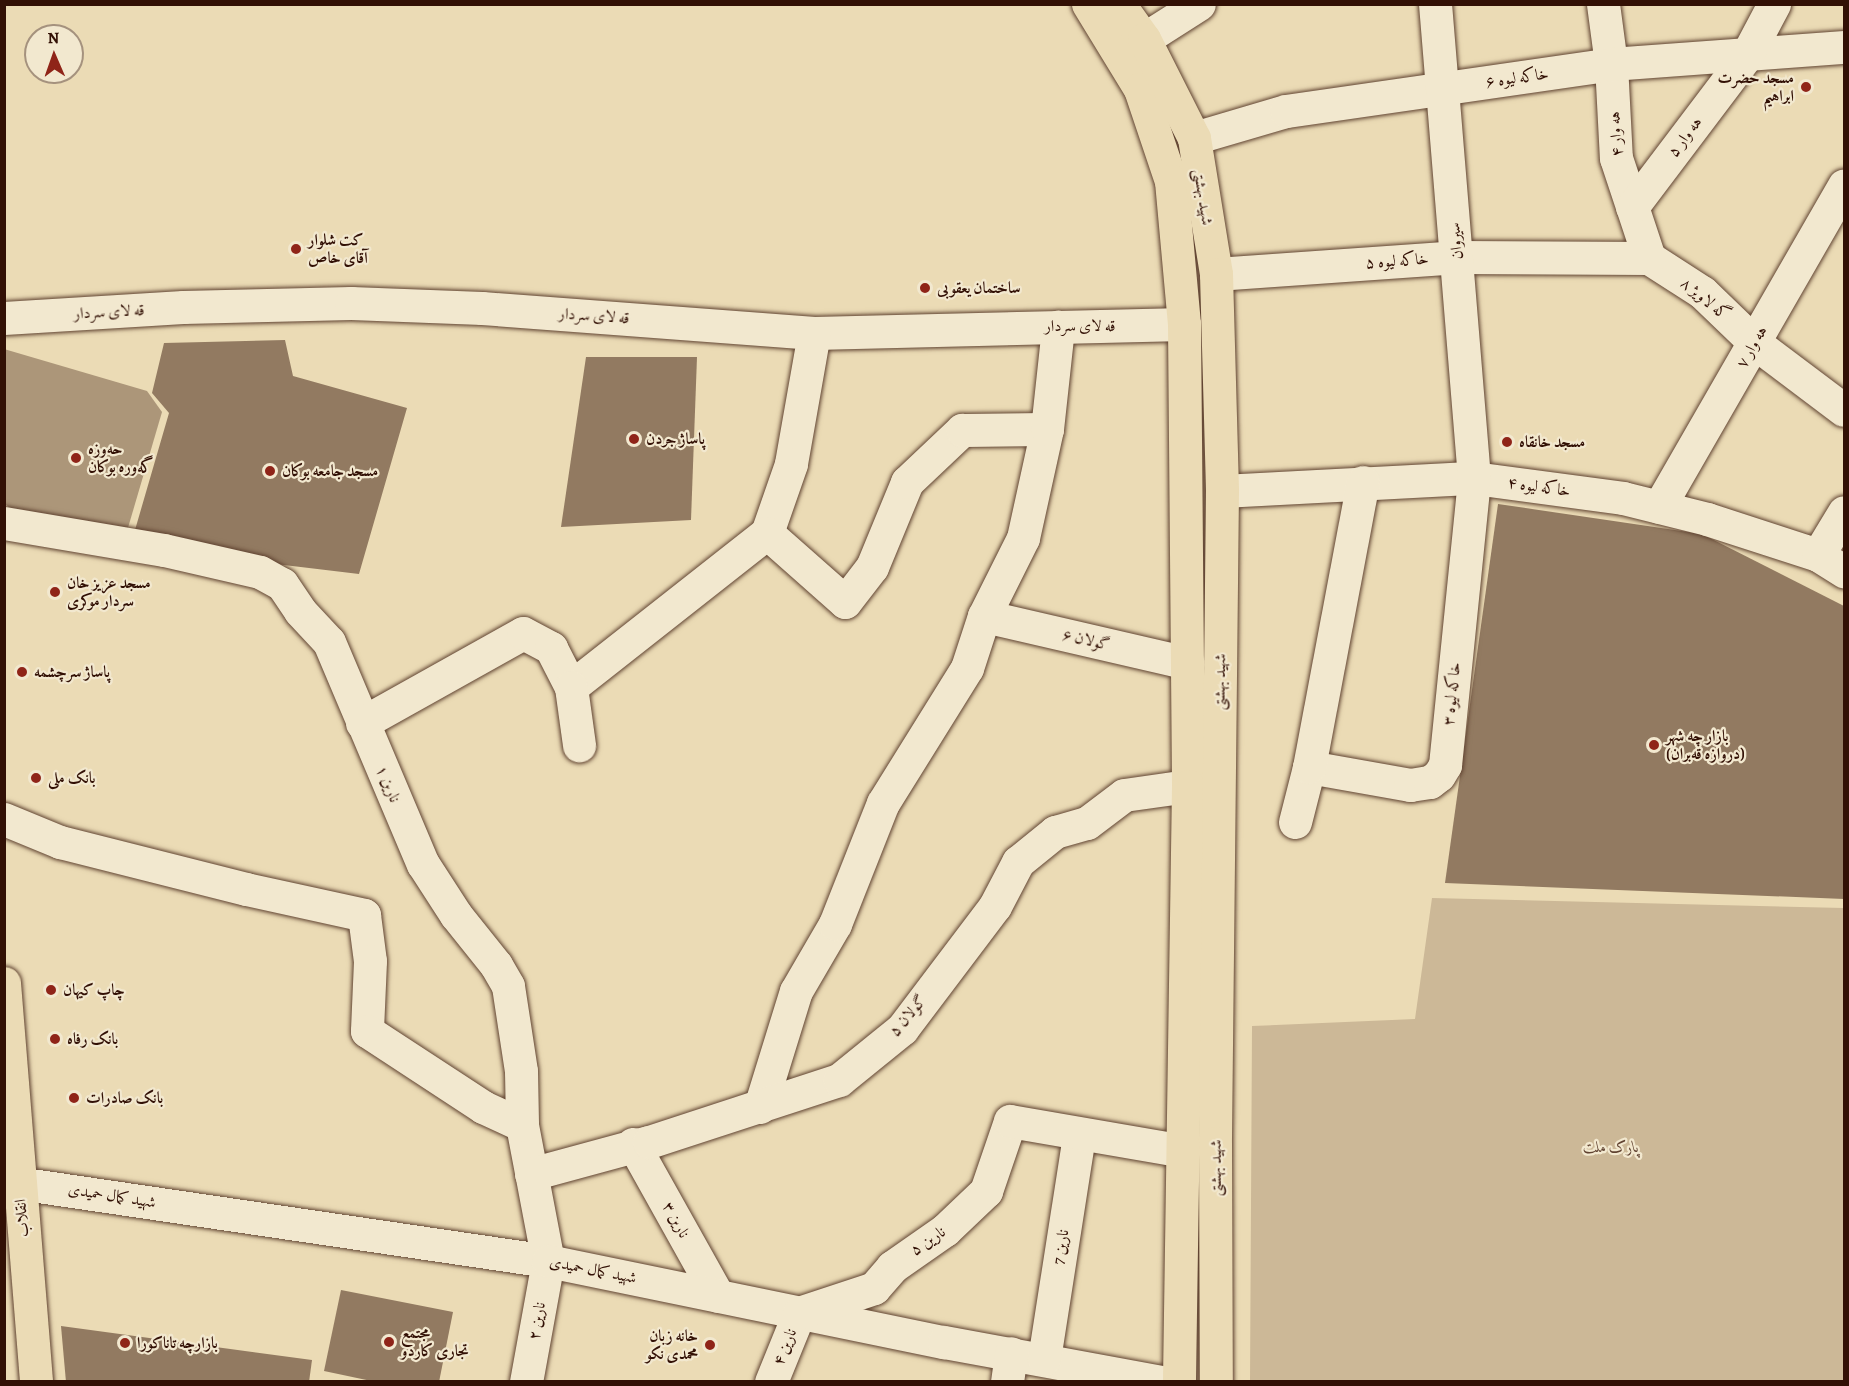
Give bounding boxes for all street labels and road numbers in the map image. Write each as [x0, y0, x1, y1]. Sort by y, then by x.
street label: خاکه لیوه ۶ [1484, 64, 1550, 92]
street label: هه وار ۴ [1605, 111, 1627, 157]
street label: هه وار ۵ [1664, 113, 1706, 161]
street label: شهید بهشتی [1189, 167, 1217, 227]
street label: سیروان [1445, 222, 1467, 260]
street label: خاکه لیوه ۵ [1365, 249, 1429, 273]
street label: گه لاویژ ۸ [1677, 273, 1733, 325]
street label: قه لای سردار [73, 301, 145, 323]
street label: قه لای سردار [558, 304, 630, 328]
street label: قه لای سردار [1044, 316, 1116, 336]
street label: هه وار ۷ [1732, 323, 1772, 371]
street label: خاکه لیوه ۴ [1506, 473, 1572, 501]
street label: گولان ۶ [1060, 625, 1112, 655]
street label: شهید بهشتی [1210, 653, 1230, 711]
street label: خاکه لیوه ۳ [1439, 661, 1465, 727]
street label: نارین ۱ [372, 763, 404, 805]
street label: گولان ۵ [885, 991, 931, 1041]
street label: شهید بهشتی [1206, 1140, 1226, 1196]
street label: شهید کمال حمیدی [67, 1180, 157, 1212]
street label: انقلاب [11, 1198, 33, 1238]
street label: نارین ۳ [658, 1199, 694, 1241]
street label: نارین ۵ [907, 1222, 949, 1260]
street label: نارین 7 [1049, 1228, 1073, 1266]
street label: شهید کمال حمیدی [548, 1252, 638, 1288]
street label: نارین ۲ [524, 1300, 550, 1342]
street label: نارین ۴ [769, 1326, 801, 1368]

